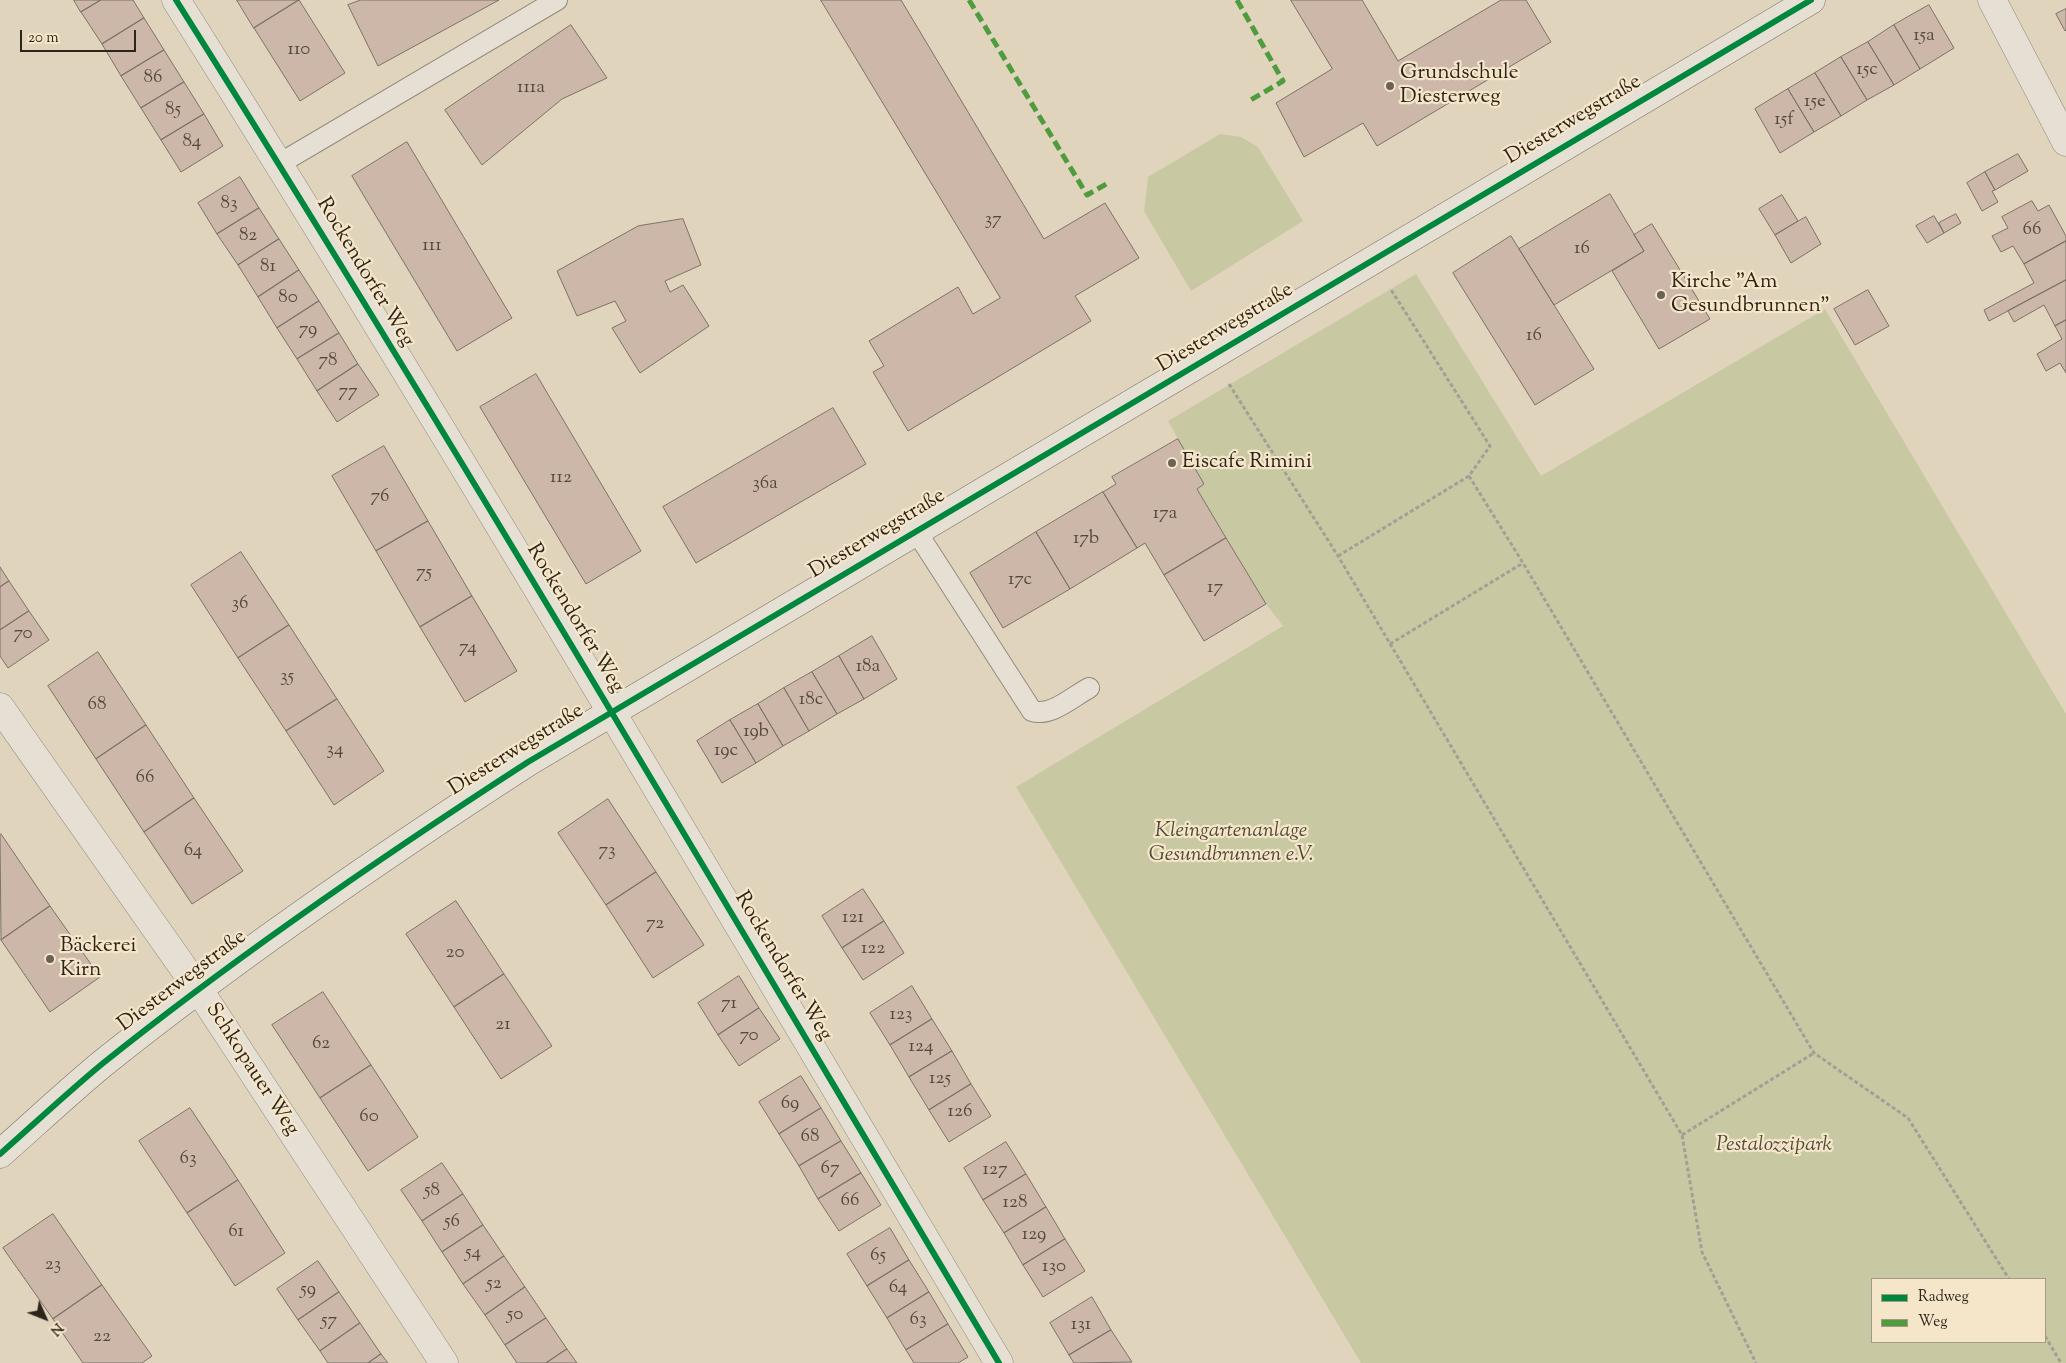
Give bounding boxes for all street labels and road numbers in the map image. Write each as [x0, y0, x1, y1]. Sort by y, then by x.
street label: Diesterwegstraße [1501, 70, 1647, 172]
street label: Rockendorfer Weg [310, 194, 418, 352]
street label: Diesterwegstraße [1153, 278, 1299, 380]
street label: Diesterwegstraße [805, 484, 951, 586]
street label: Rockendorfer Weg [520, 540, 628, 698]
street label: Diesterwegstraße [445, 699, 589, 803]
street label: Rockendorfer Weg [728, 888, 836, 1046]
street label: Diesterwegstraße [114, 925, 252, 1039]
street label: Schkopauer Weg [199, 999, 303, 1141]

